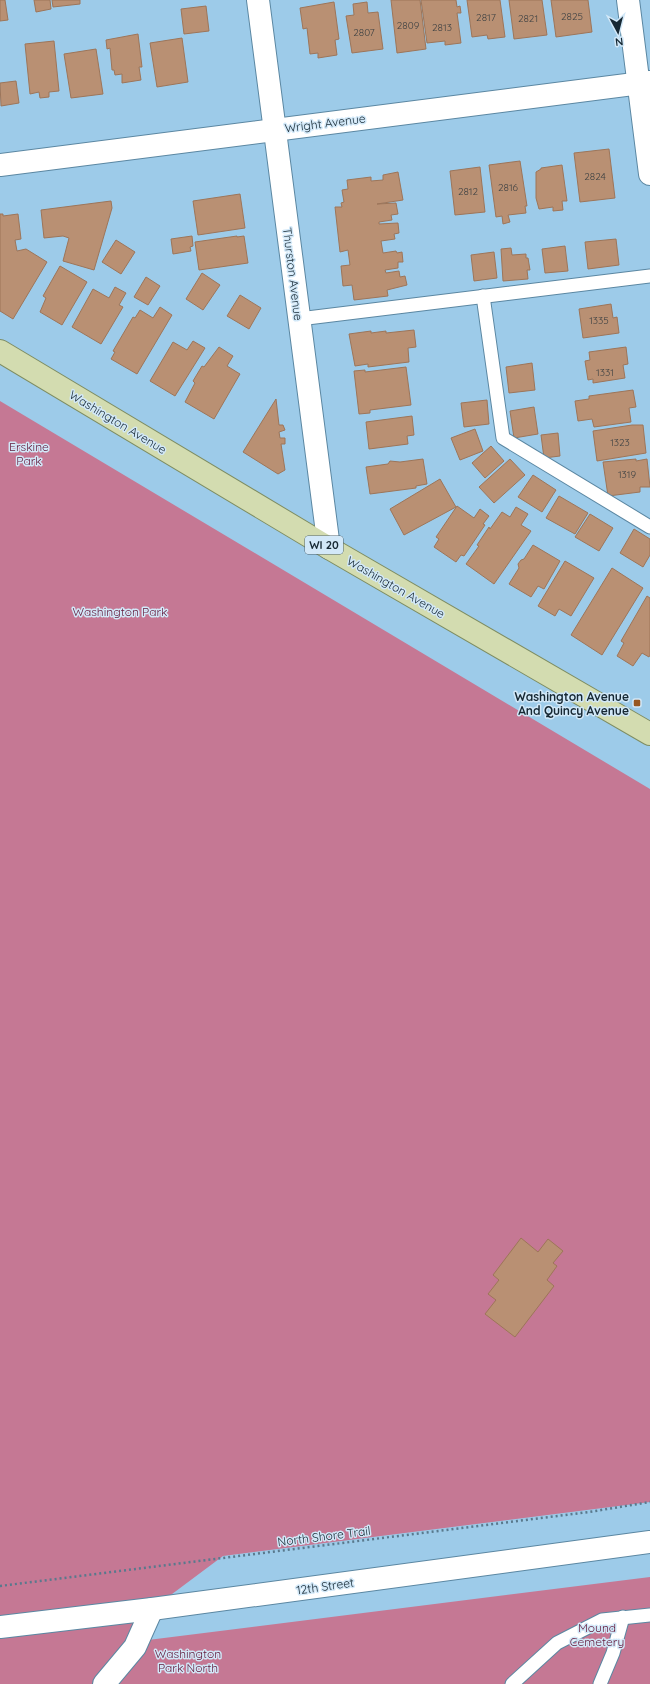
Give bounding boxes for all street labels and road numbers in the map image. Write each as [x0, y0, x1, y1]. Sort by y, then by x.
street label: Wright Avenue [284, 111, 367, 135]
street label: Thurston Avenue [280, 227, 306, 322]
street label: Washington Avenue [67, 387, 169, 457]
road number: WI 20 [305, 536, 343, 554]
street label: Washington Avenue [344, 553, 448, 621]
street label: North Shore Trail [277, 1523, 371, 1549]
street label: 12th Street [295, 1575, 355, 1597]

